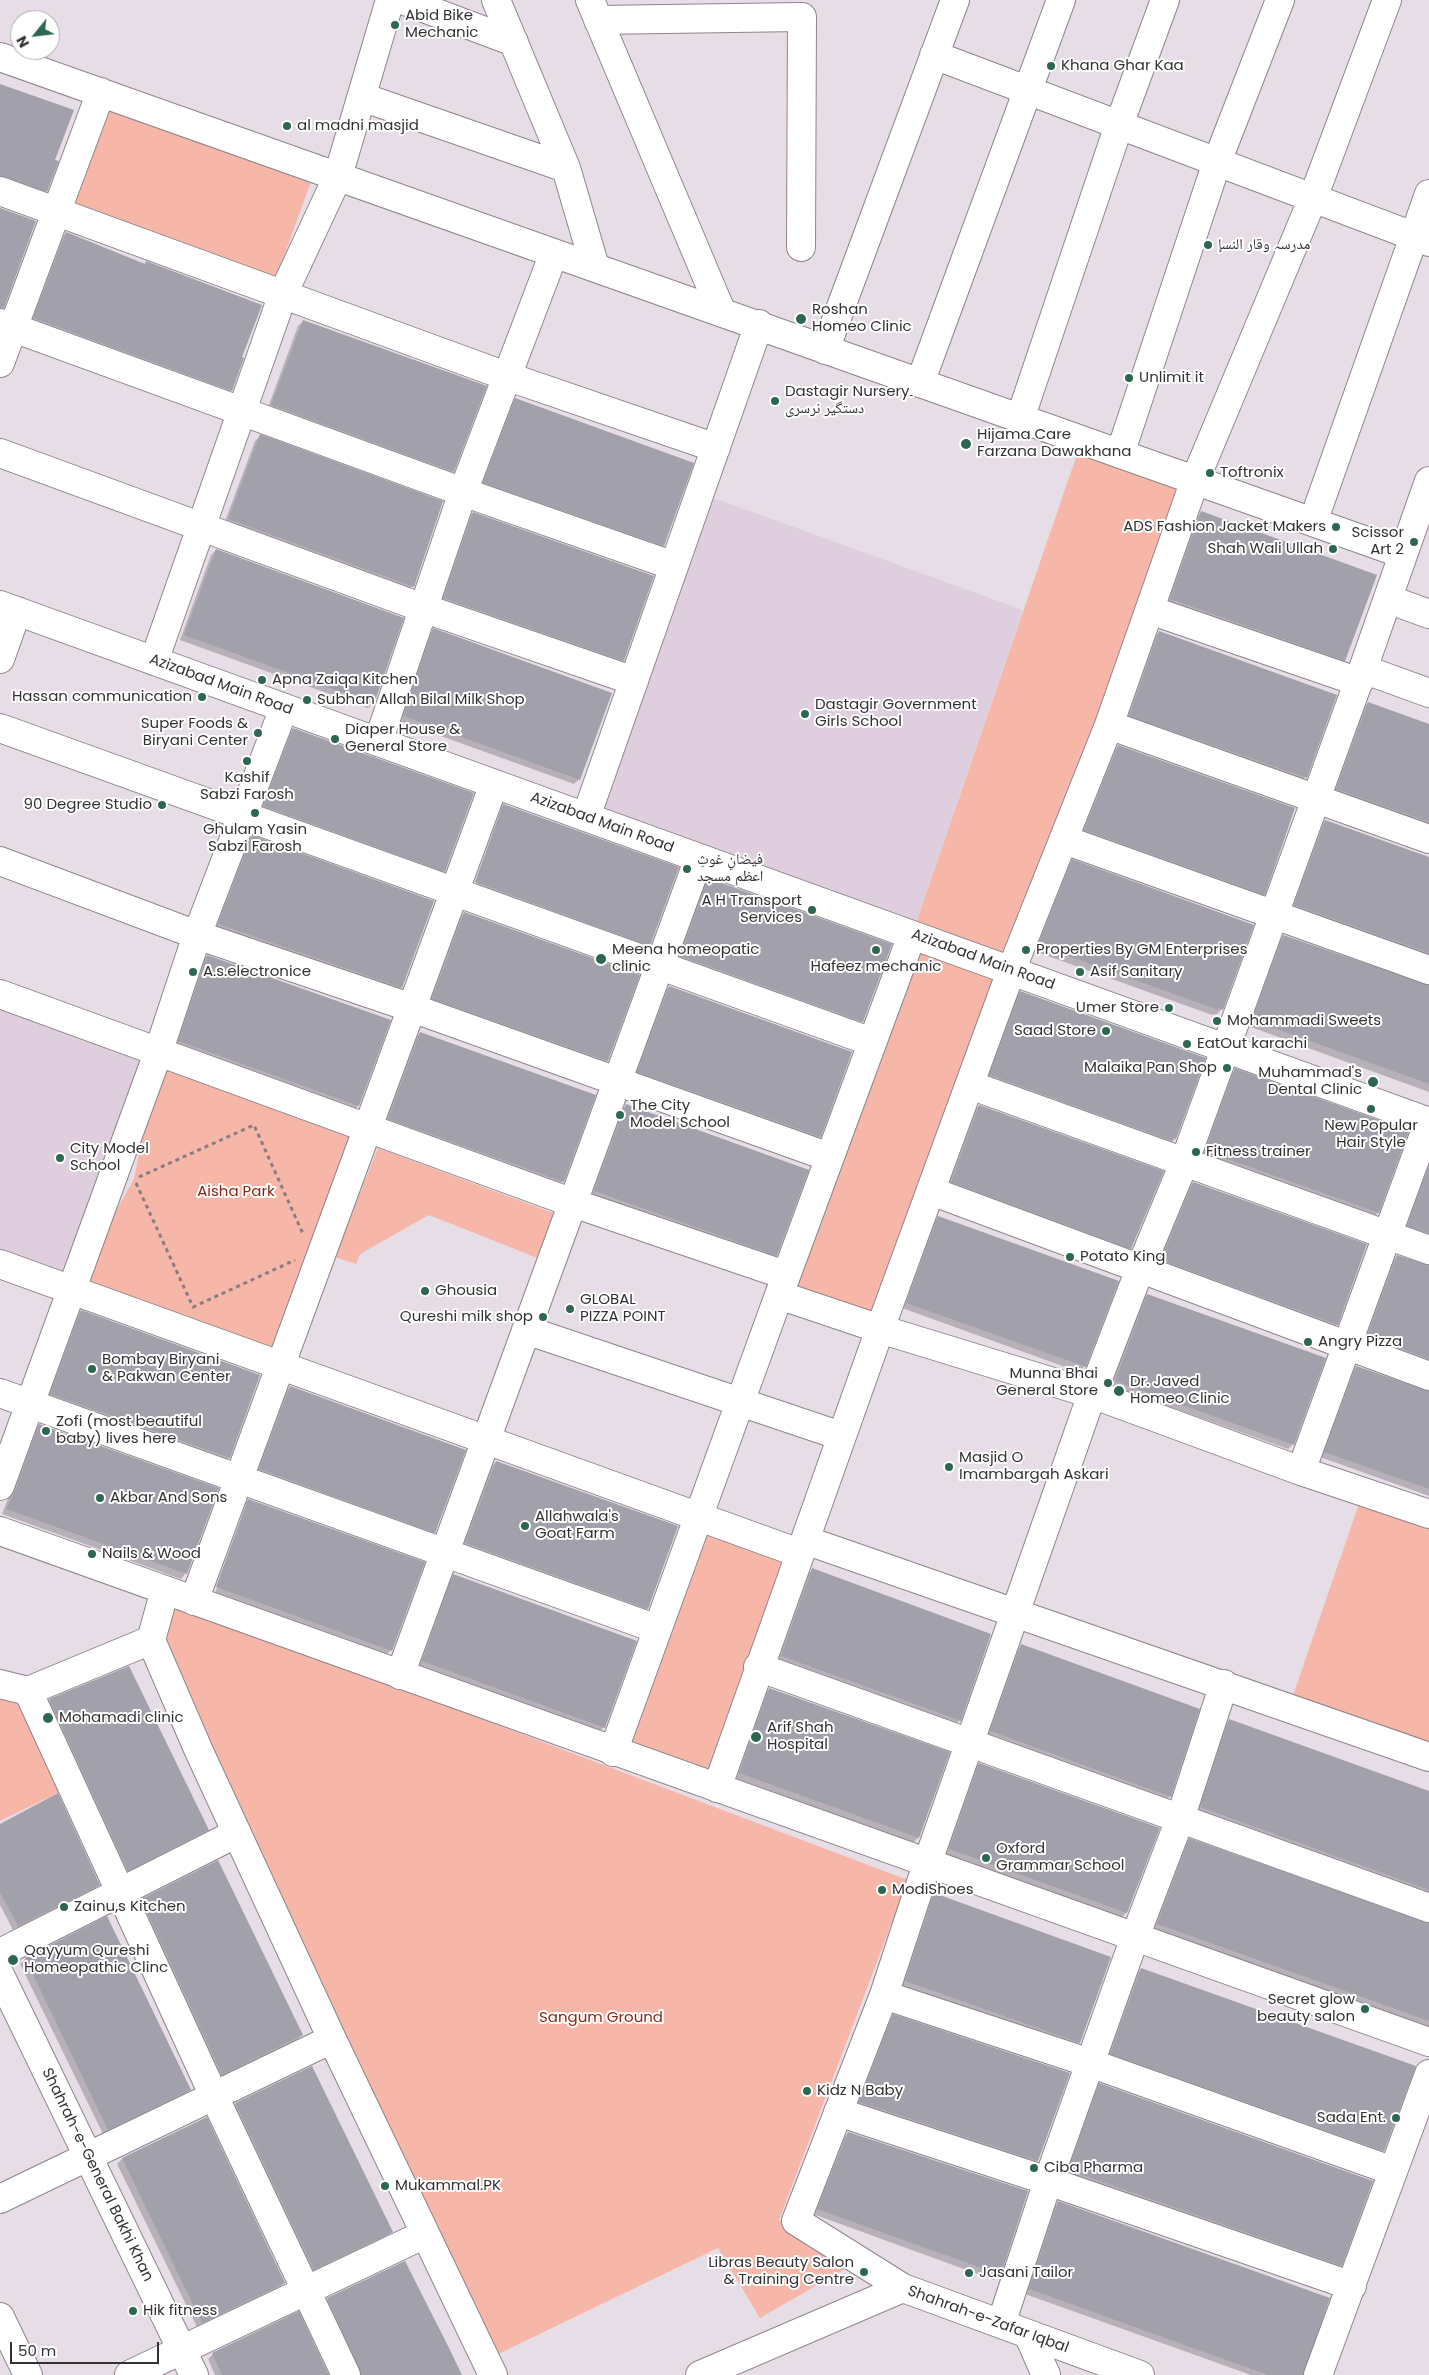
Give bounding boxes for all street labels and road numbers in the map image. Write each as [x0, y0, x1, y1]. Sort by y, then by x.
street label: Azizabad Main Road [147, 651, 295, 719]
street label: Azizabad Main Road [528, 789, 676, 857]
street label: Azizabad Main Road [909, 926, 1057, 994]
street label: Shahrah-e-General Bakhi Khan [37, 2065, 157, 2285]
street label: Shahrah-e-Zafar Iqbal [905, 2282, 1071, 2358]

